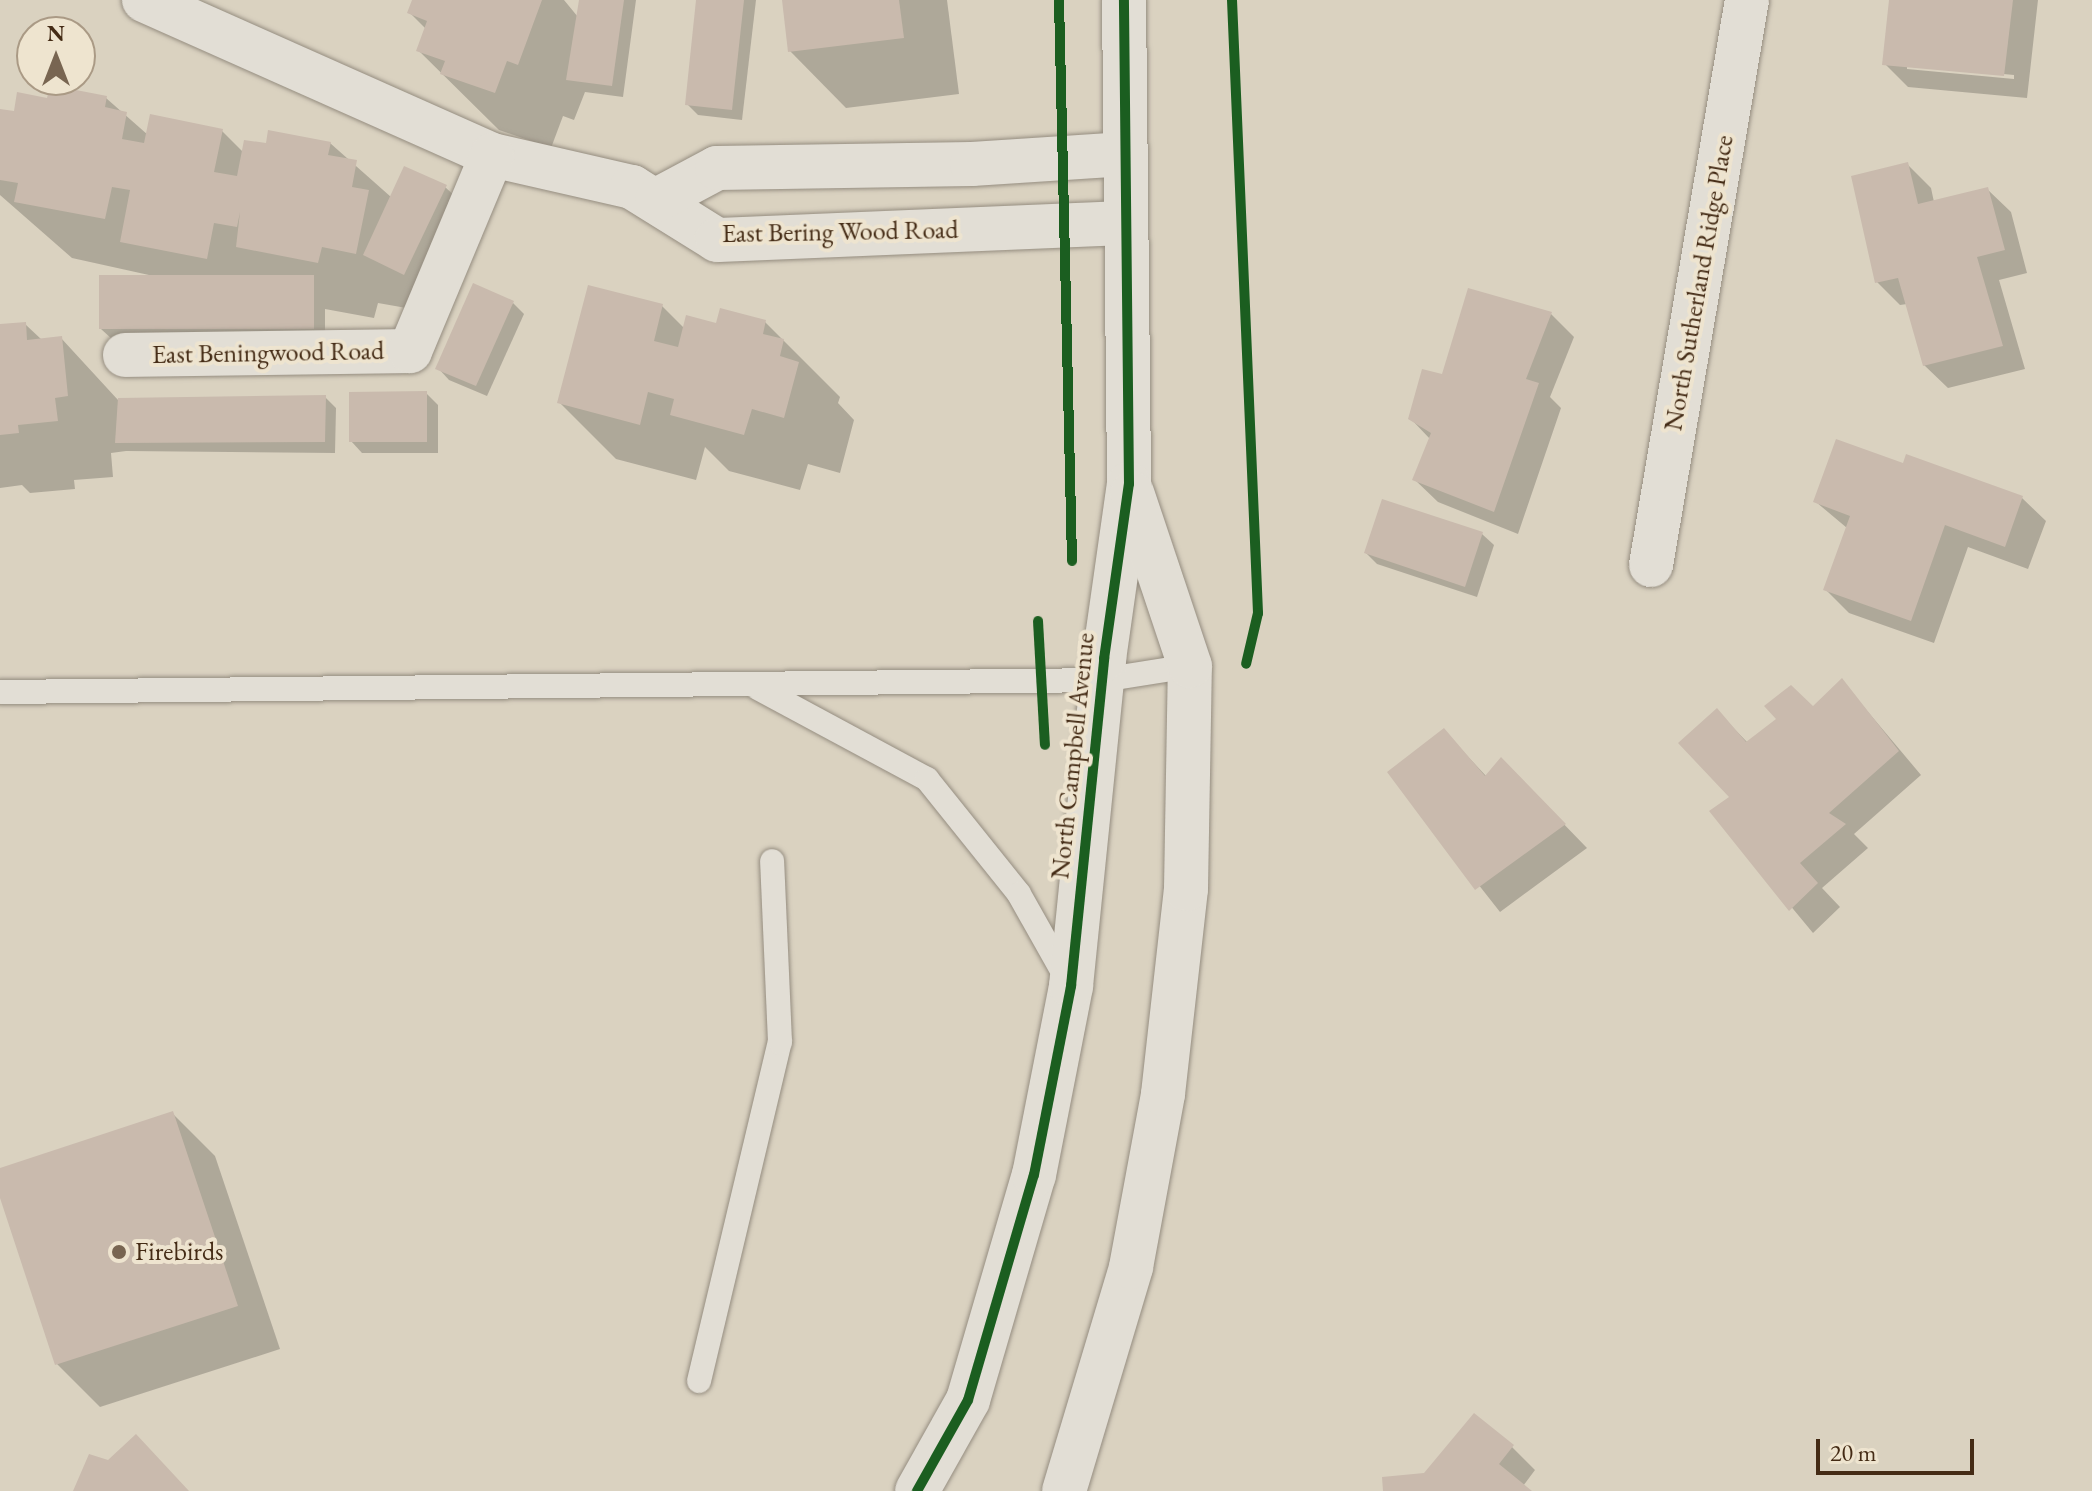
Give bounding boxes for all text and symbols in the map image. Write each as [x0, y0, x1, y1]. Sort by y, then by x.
north arrow [16, 16, 96, 96]
text: N [47, 19, 65, 48]
street label: North Sutherland Ridge Place [1658, 133, 1740, 433]
street label: East Bering Wood Road [721, 214, 959, 250]
street label: East Beningwood Road [152, 335, 384, 371]
street label: North Campbell Avenue [1045, 631, 1101, 881]
place label: Firebirds [135, 1236, 224, 1268]
marker: Firebirds [110, 1243, 128, 1261]
scale bar [1820, 1423, 1978, 1473]
text: 20 m [1830, 1437, 1877, 1468]

